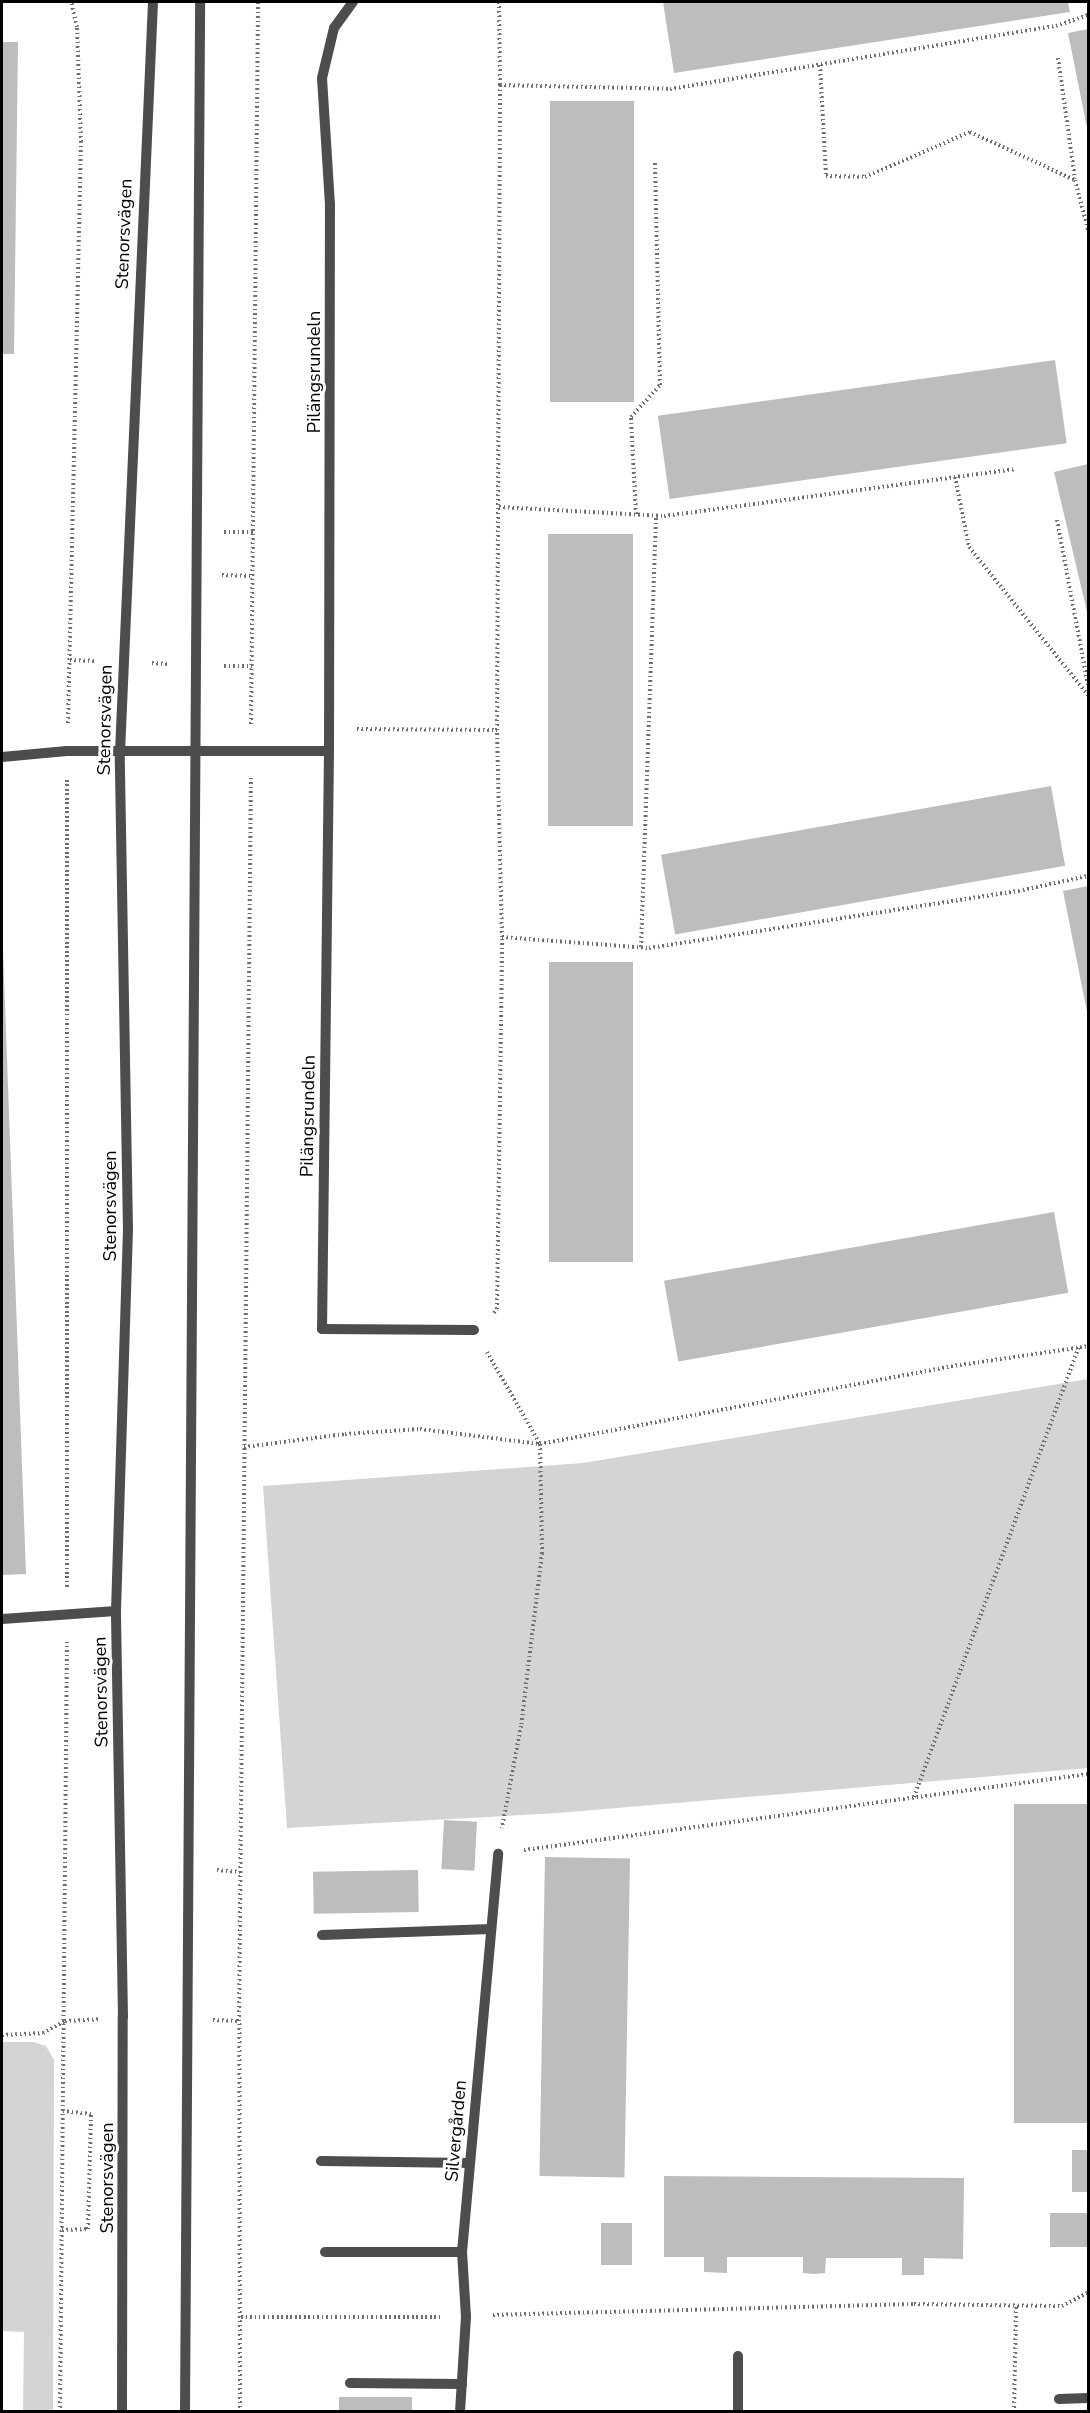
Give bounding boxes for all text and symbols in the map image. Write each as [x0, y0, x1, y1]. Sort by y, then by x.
street label: Stenorsvägen [111, 178, 137, 290]
street label: Pilängsrundeln [303, 311, 325, 433]
street label: Stenorsvägen [93, 664, 117, 776]
street label: Pilängsrundeln [296, 1055, 320, 1177]
street label: Stenorsvägen [99, 1151, 121, 1261]
street label: Stenorsvägen [89, 1636, 113, 1748]
street label: Silvergården [441, 2079, 471, 2183]
street label: Stenorsvägen [96, 2123, 118, 2233]

